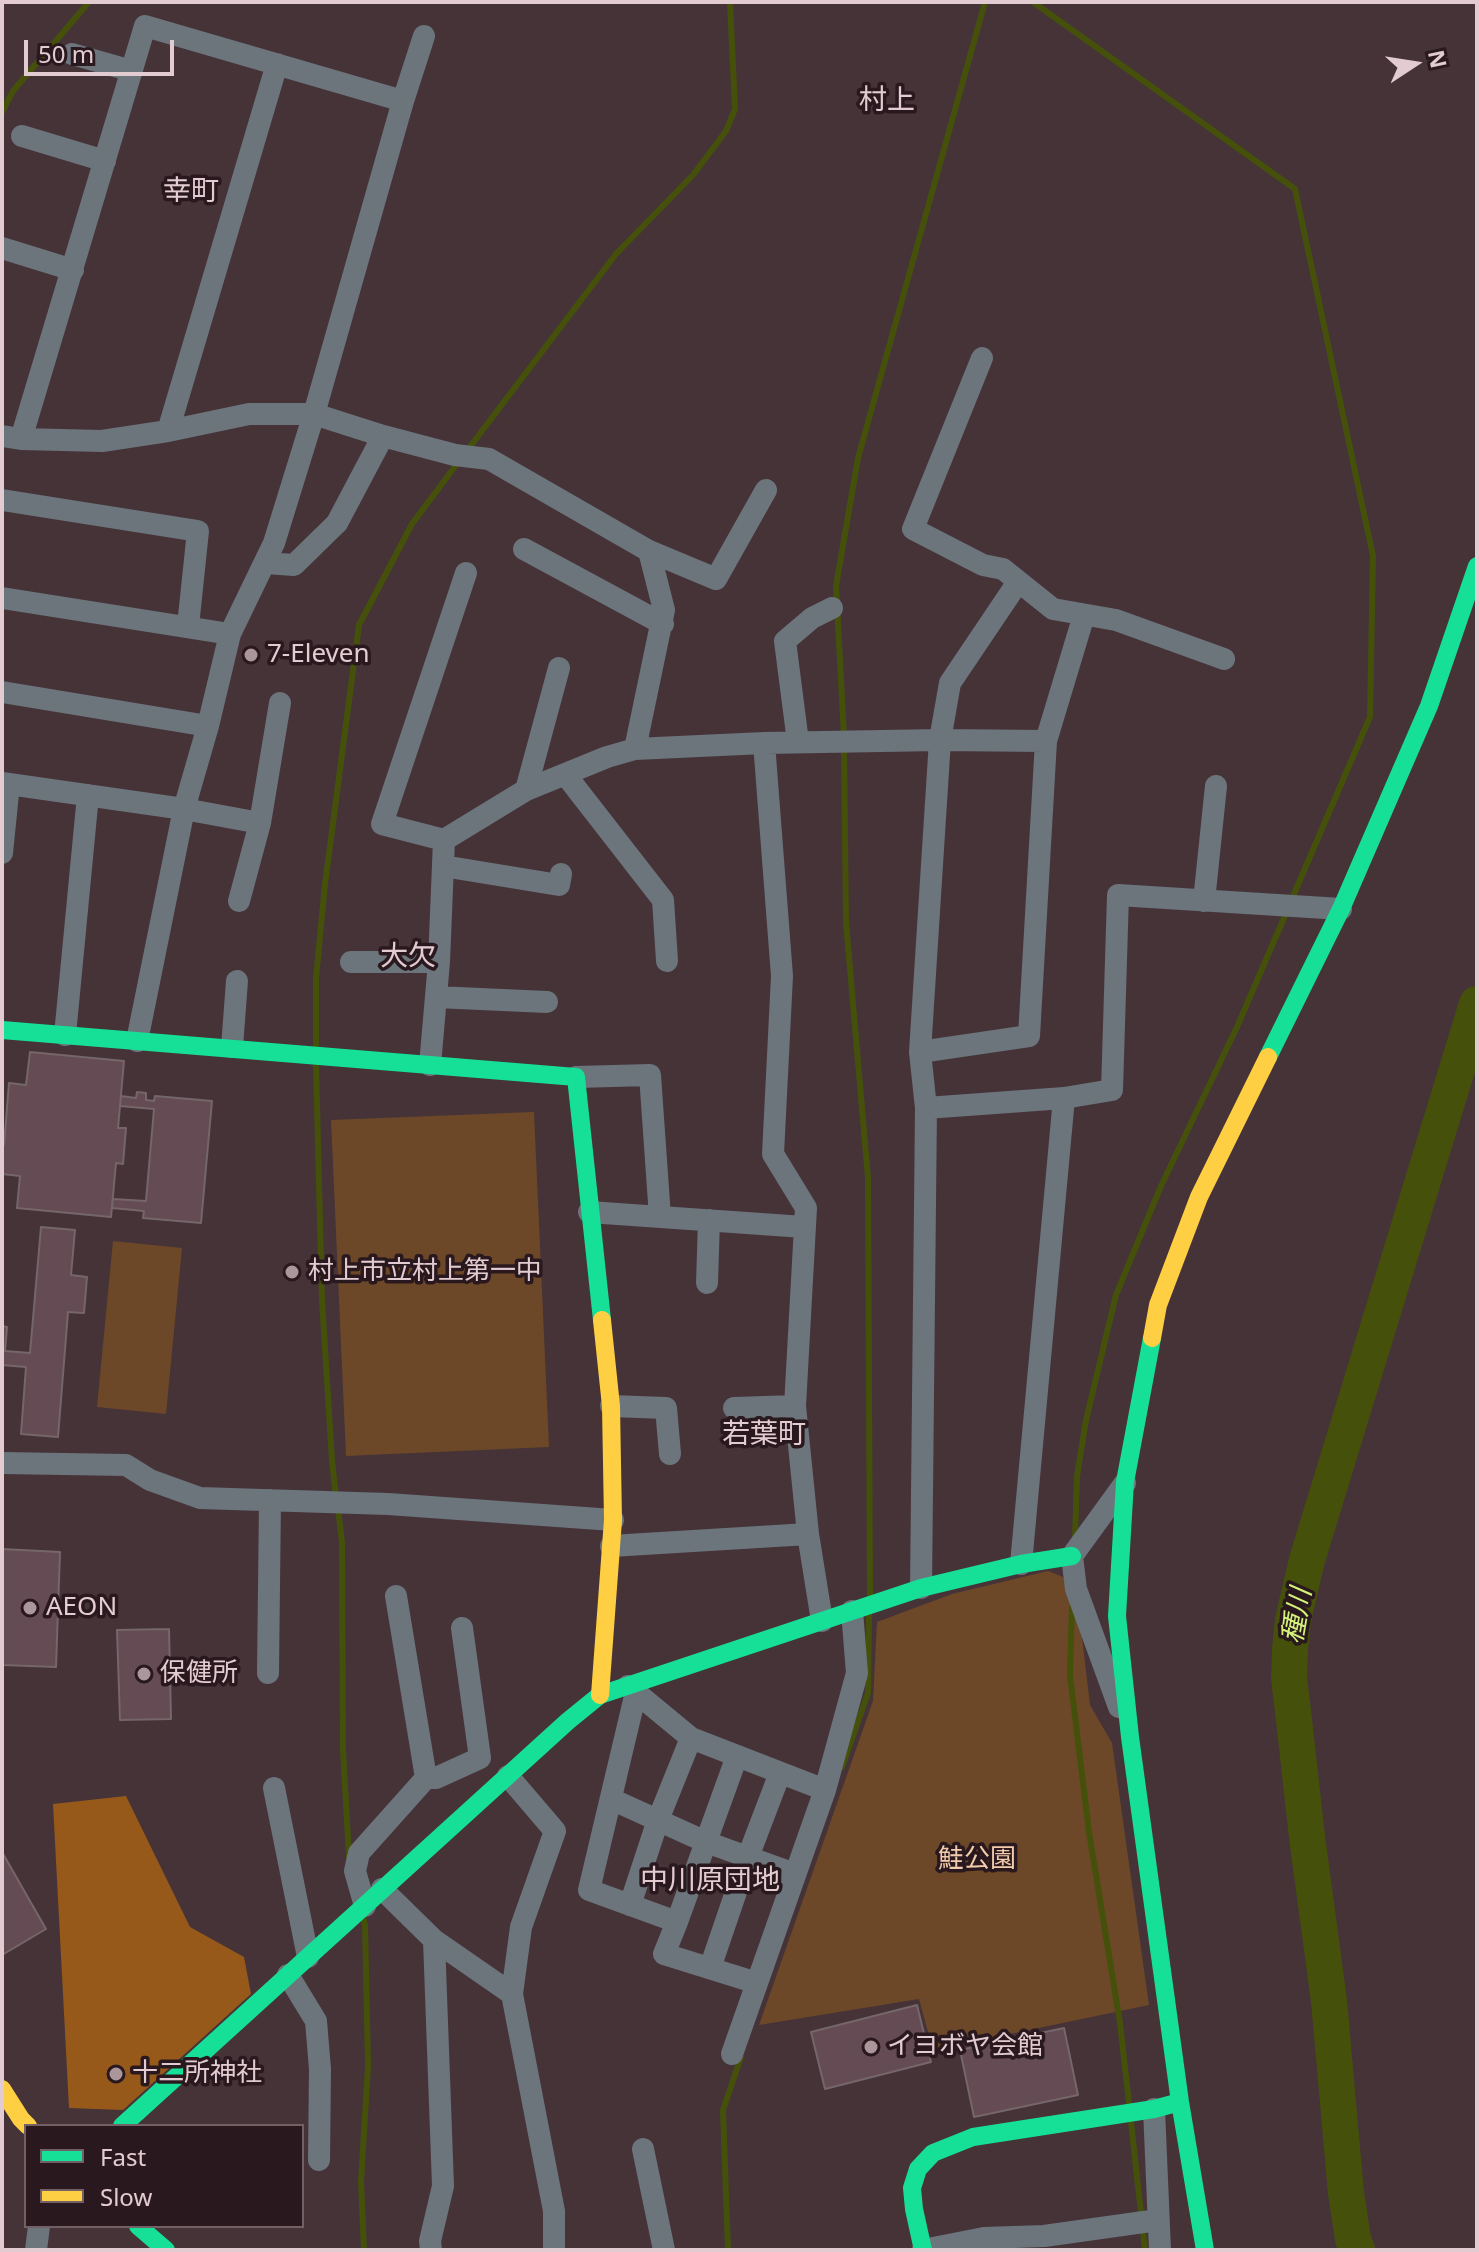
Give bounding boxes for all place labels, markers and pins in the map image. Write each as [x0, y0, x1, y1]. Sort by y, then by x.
place label: 7-Eleven [267, 639, 369, 671]
marker: 7-Eleven [242, 646, 260, 664]
place label: 村上市立村上第一中 [308, 1256, 542, 1288]
marker: 村上市立村上第一中 [283, 1263, 301, 1281]
place label: AEON [46, 1592, 117, 1624]
marker: AEON [21, 1599, 39, 1617]
place label: 保健所 [160, 1658, 238, 1690]
marker: 保健所 [135, 1665, 153, 1683]
place label: イヨボヤ会館 [887, 2031, 1043, 2063]
marker: イヨボヤ会館 [862, 2038, 880, 2056]
place label: 十二所神社 [132, 2058, 262, 2090]
marker: 十二所神社 [107, 2065, 125, 2083]

